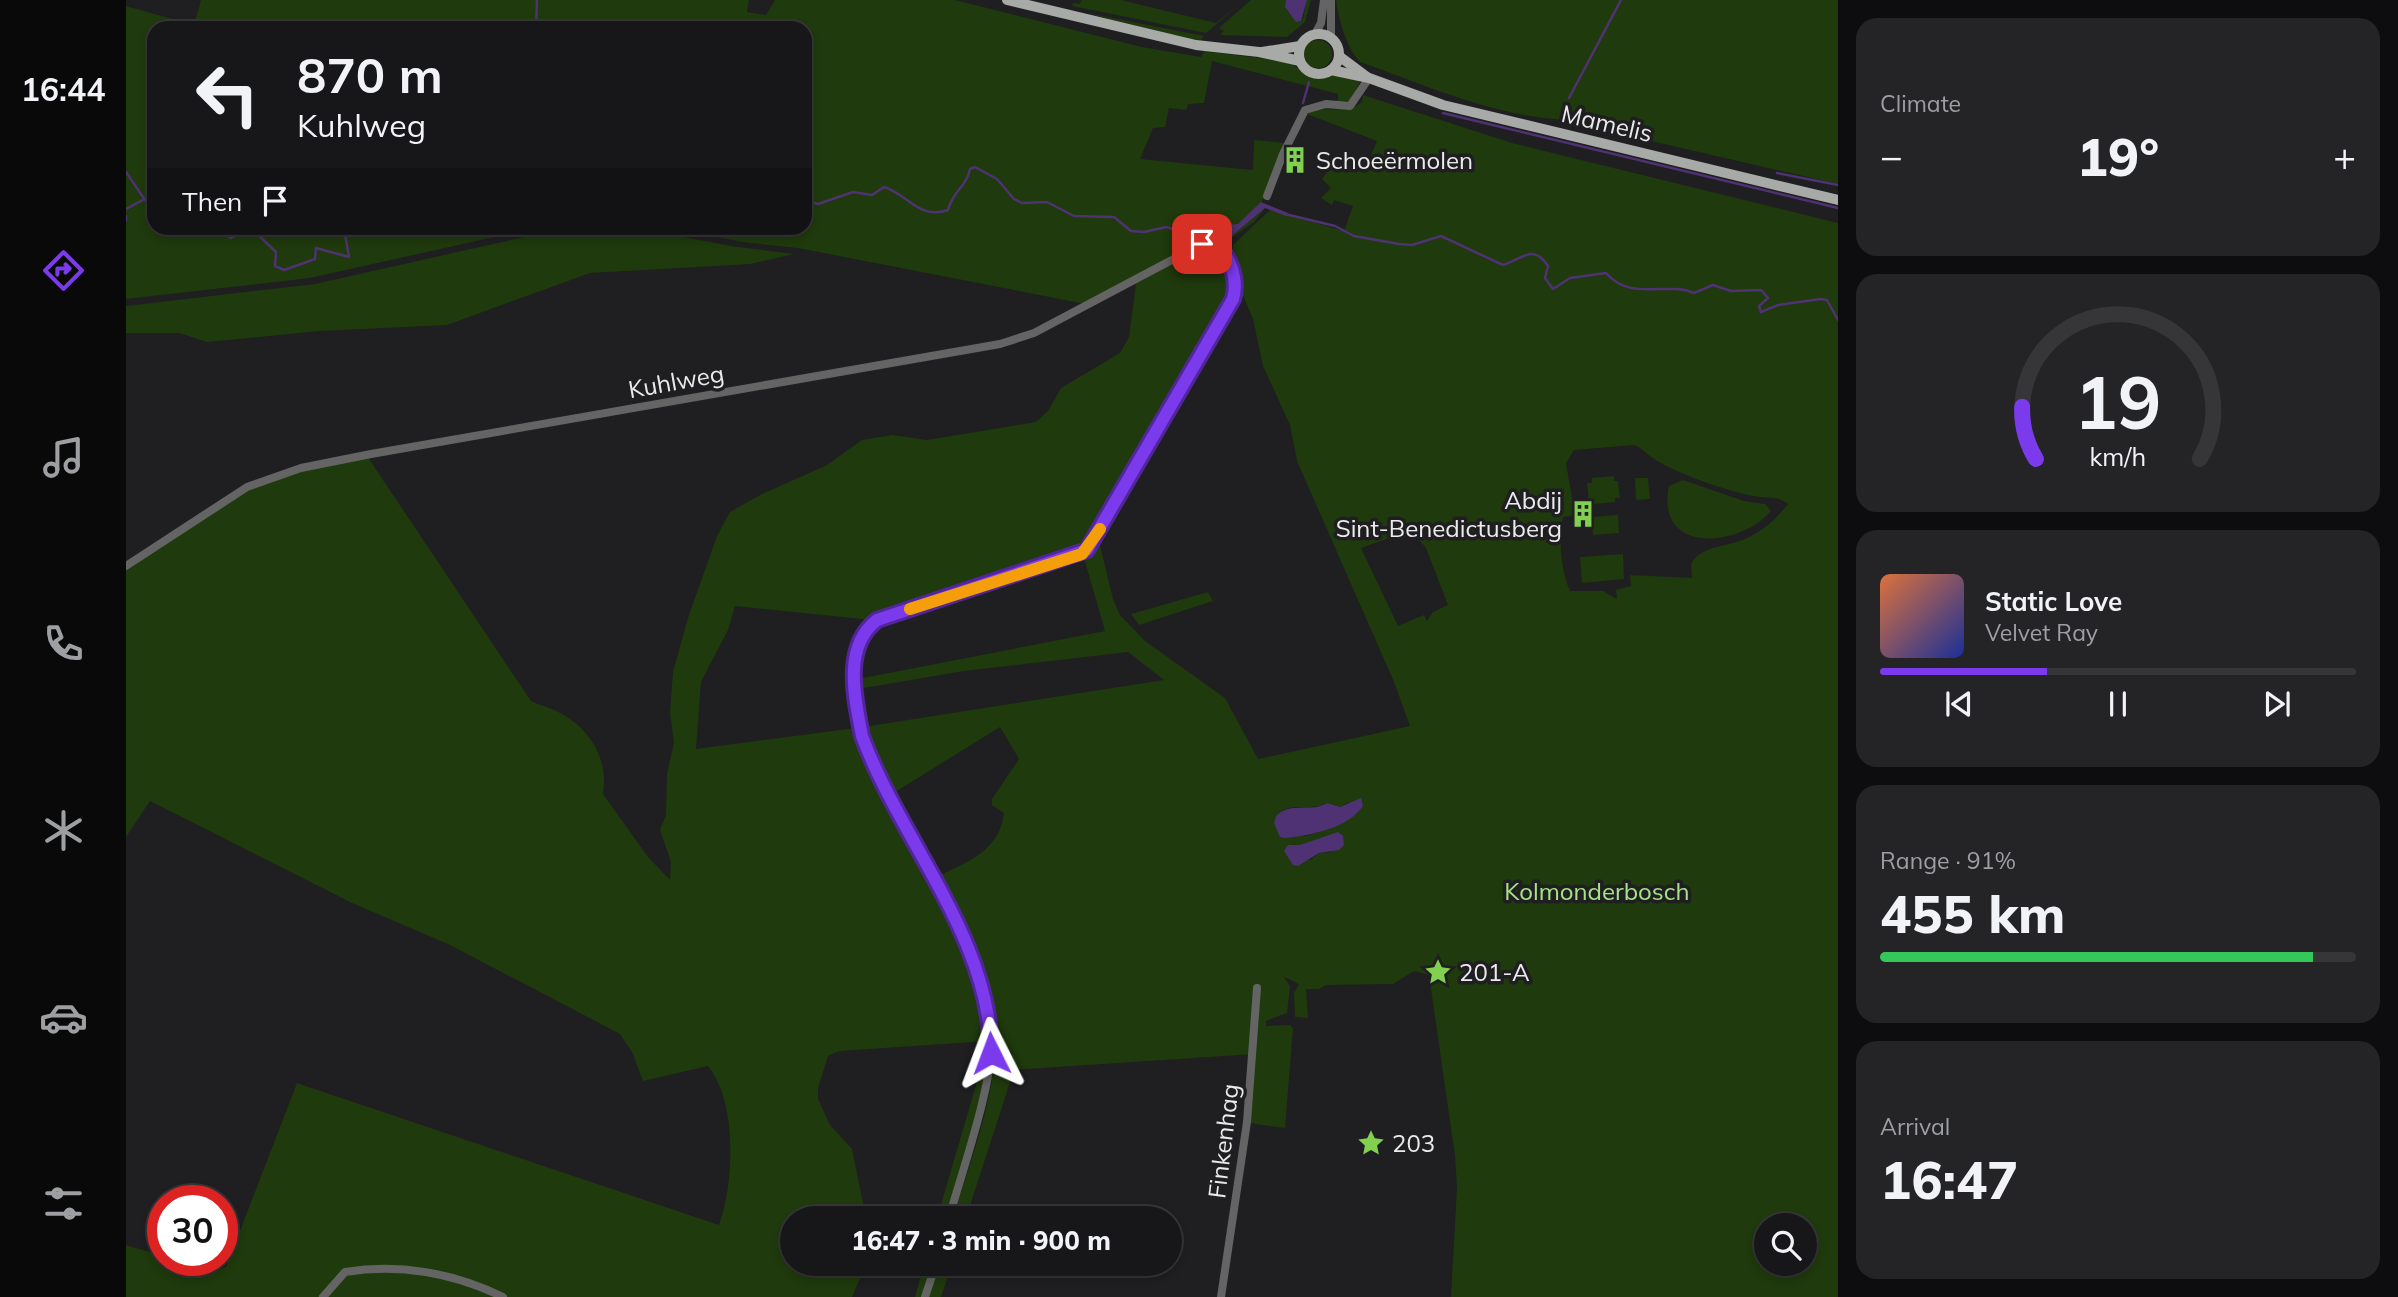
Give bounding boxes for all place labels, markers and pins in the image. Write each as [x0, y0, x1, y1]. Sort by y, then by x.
building icon: Schoeërmolen [1280, 145, 1310, 175]
place label: Schoeërmolen [1316, 145, 1473, 175]
pin [1172, 214, 1232, 274]
place label: Abdij Sint-Benedictusberg [1336, 485, 1562, 543]
building icon: Abdij Sint-Benedictusberg [1568, 499, 1598, 529]
place icon: 201-A [1423, 957, 1453, 987]
place label: 201-A [1459, 957, 1530, 987]
place icon: 203 [1356, 1128, 1386, 1158]
place label: 203 [1392, 1128, 1435, 1158]

